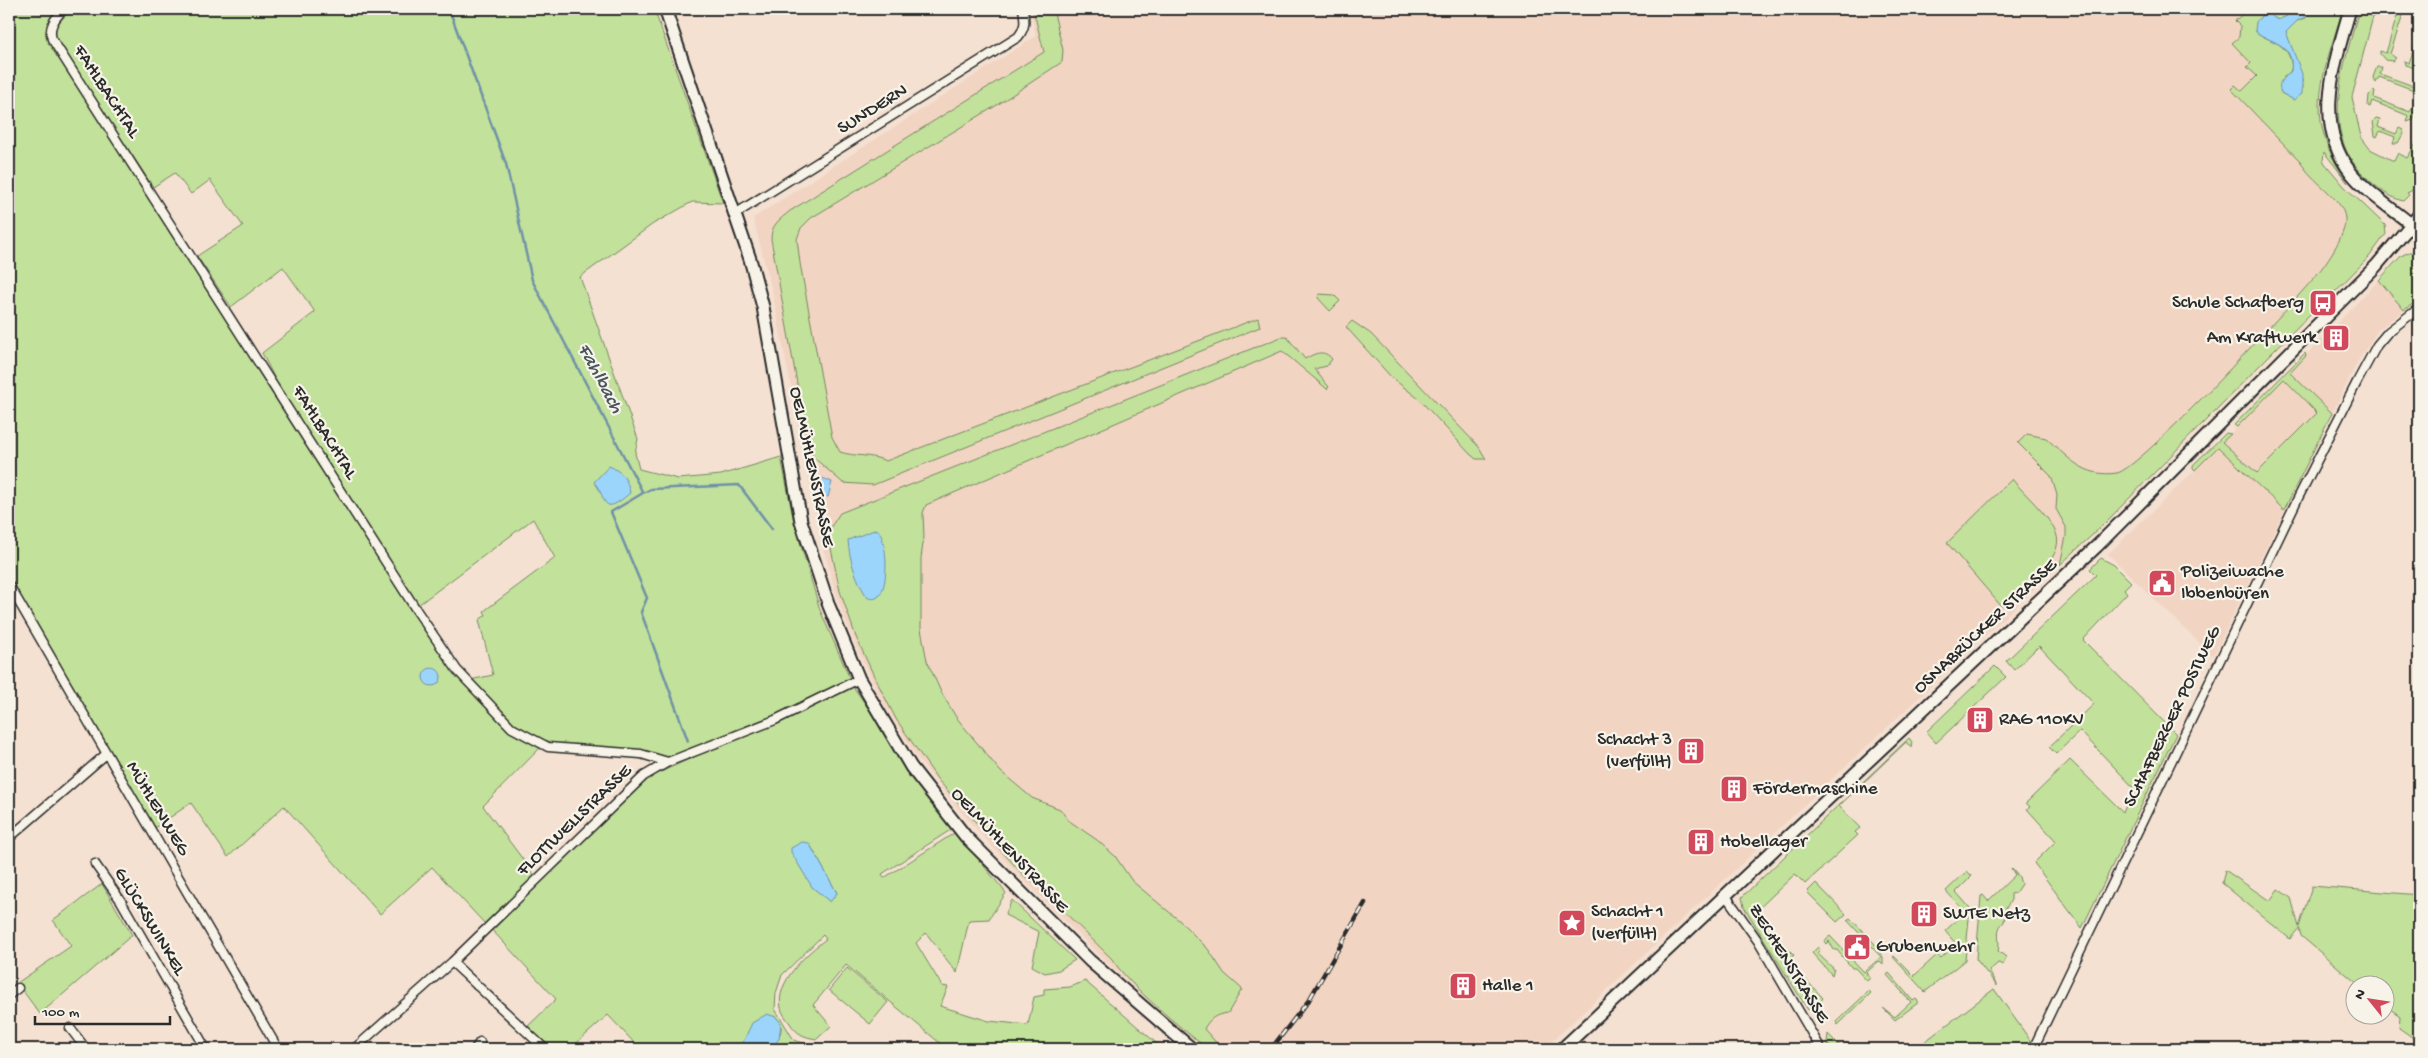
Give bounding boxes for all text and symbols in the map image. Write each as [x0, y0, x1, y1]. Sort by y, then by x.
street label: FAHLBACHTAL [67, 40, 145, 144]
street label: SUNDERN [834, 79, 912, 141]
bus stop icon: Schule Schafberg [2308, 288, 2338, 318]
place label: Schule Schafberg [2172, 292, 2304, 315]
building icon: Am Kraftwerk [2321, 323, 2351, 353]
place label: Am Kraftwerk [2207, 327, 2319, 350]
water label: Fahlbach [571, 340, 627, 418]
street label: FAHLBACHTAL [286, 381, 362, 485]
street label: OELMÜHLENSTRASSE [783, 385, 839, 550]
street label: OSNABRÜCKER STRASSE [1909, 554, 2064, 700]
place label: Polizeiwache Ibbenbüren [2180, 561, 2284, 606]
public building icon: Polizeiwache Ibbenbüren [2147, 568, 2177, 598]
street label: SCHAFBERGER POSTWEG [2119, 622, 2227, 811]
building icon: RAG 110KV [1965, 705, 1995, 735]
place label: RAG 110KV [1999, 709, 2084, 732]
place label: Schacht 3 (verfüllt) [1597, 729, 1672, 774]
building icon: Schacht 3 (verfüllt) [1676, 736, 1706, 766]
street label: MÜHLENWEG [120, 758, 195, 861]
street label: FLOTTWELLSTRASSE [512, 759, 638, 883]
building icon: Fördermaschine [1719, 774, 1749, 804]
place label: Fördermaschine [1752, 778, 1878, 801]
street label: OELMÜHLENSTRASSE [945, 783, 1074, 919]
building icon: Hobellager [1686, 827, 1716, 857]
place label: Hobellager [1720, 831, 1809, 854]
street label: GLÜCKSWINKEL [108, 864, 191, 981]
building icon: SWTE Netz [1909, 899, 1939, 929]
street label: ZECHENSTRASSE [1742, 900, 1834, 1029]
place label: Schacht 1 (verfüllt) [1591, 901, 1664, 946]
place label: SWTE Netz [1943, 903, 2031, 926]
place icon: Schacht 1 (verfüllt) [1557, 908, 1587, 938]
public building icon: Grubenwehr [1842, 932, 1872, 962]
place label: Grubenwehr [1876, 936, 1976, 959]
building icon: Halle 1 [1448, 971, 1478, 1001]
place label: Halle 1 [1482, 975, 1534, 998]
north arrow [2346, 976, 2396, 1026]
text: N [2351, 987, 2371, 1003]
scale bar [35, 993, 170, 1025]
text: 100 m [41, 1004, 80, 1022]

